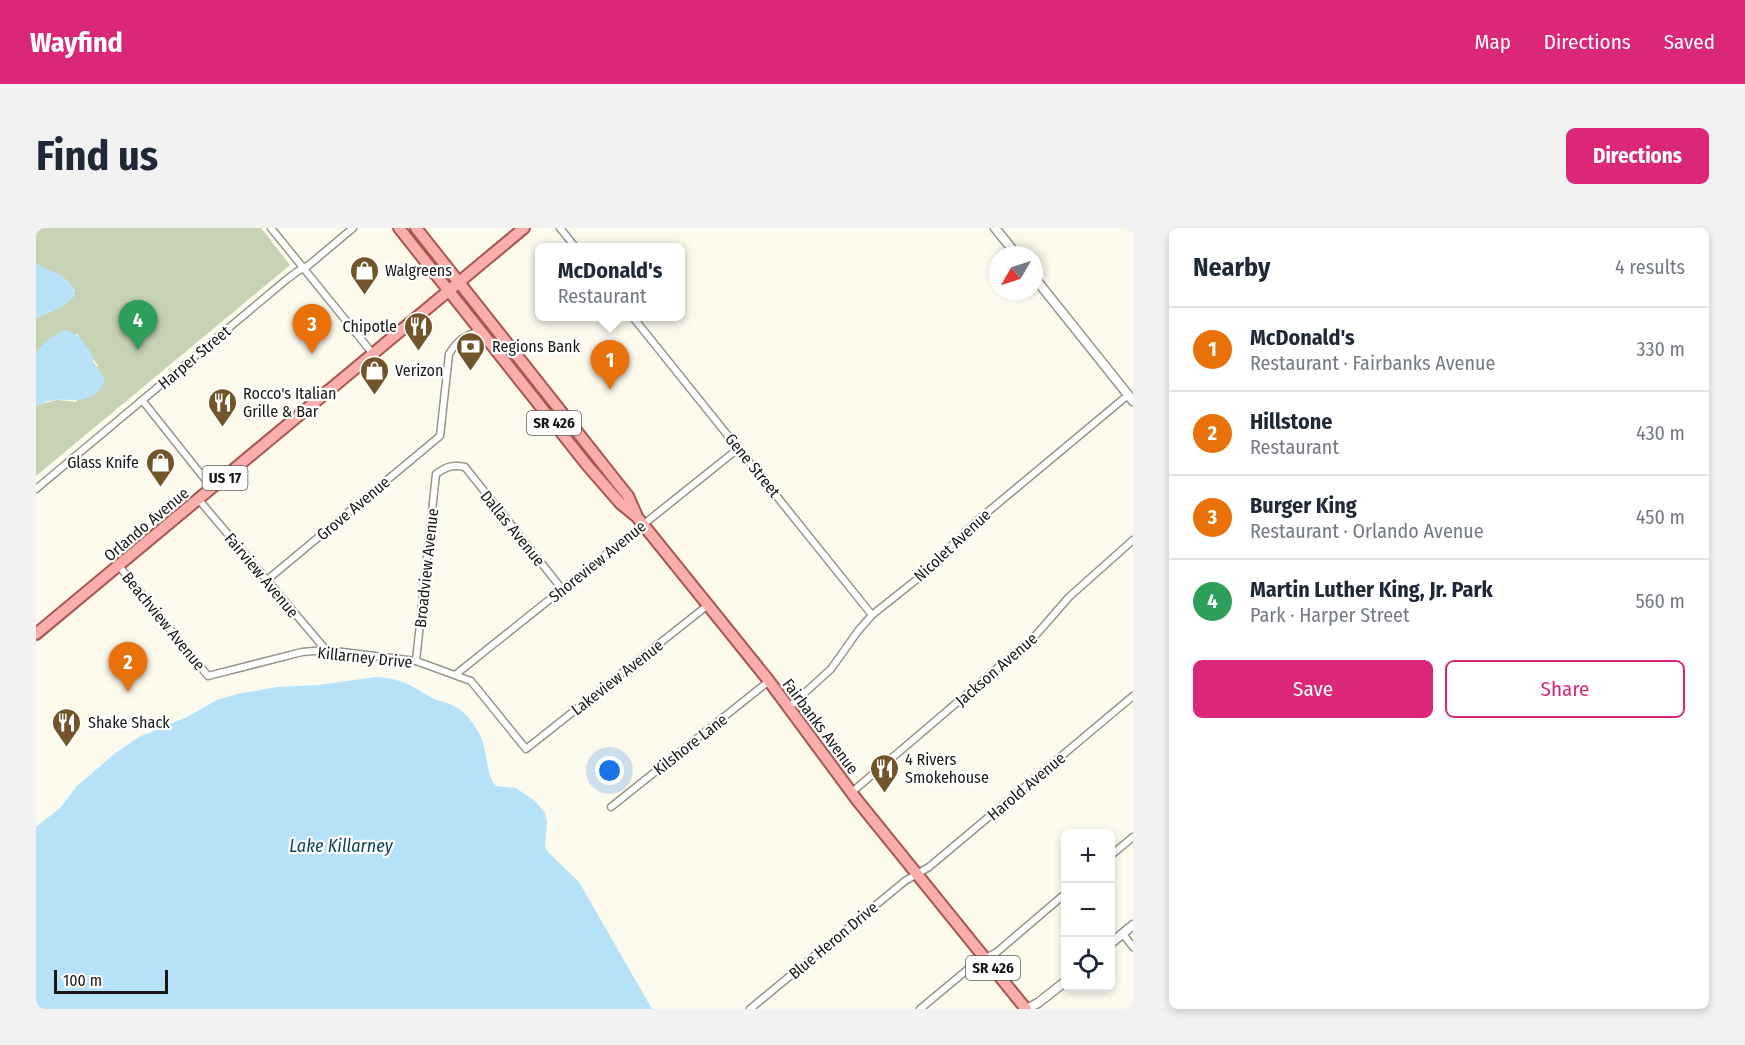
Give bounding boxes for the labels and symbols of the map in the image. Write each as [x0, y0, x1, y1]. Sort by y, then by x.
north arrow [989, 246, 1043, 300]
shop icon: Walgreens [348, 254, 380, 296]
place label: Walgreens [385, 261, 452, 280]
pin: 4 [118, 300, 158, 350]
pin: 3 [292, 304, 332, 354]
restaurant icon: Chipotle [402, 310, 434, 352]
place label: Chipotle [343, 317, 397, 336]
street label: Harper Street [154, 321, 235, 393]
bank icon: Regions Bank [455, 330, 487, 372]
place label: Regions Bank [492, 337, 580, 356]
pin: 1 [590, 340, 630, 390]
shop icon: Verizon [358, 354, 390, 396]
place label: Verizon [395, 361, 443, 380]
place label: Rocco's Italian Grille & Bar [243, 384, 336, 421]
restaurant icon: Rocco's Italian Grille & Bar [206, 386, 238, 428]
road number: SR 426 [527, 411, 581, 435]
street label: Gene Street [721, 430, 785, 502]
shop icon: Glass Knife [144, 446, 176, 488]
place label: Glass Knife [67, 453, 139, 472]
road number: US 17 [202, 466, 248, 490]
street label: Grove Avenue [313, 472, 394, 544]
street label: Orlando Avenue [100, 483, 193, 565]
street label: Dallas Avenue [476, 487, 549, 570]
street label: Nicolet Avenue [910, 505, 995, 586]
street label: Broadview Avenue [411, 507, 442, 629]
street label: Shoreview Avenue [545, 516, 650, 606]
street label: Fairview Avenue [221, 529, 303, 622]
street label: Beachview Avenue [118, 568, 209, 674]
street label: Jackson Avenue [952, 629, 1041, 710]
street label: Lakeview Avenue [568, 636, 667, 719]
pin: 2 [108, 642, 148, 692]
street label: Killarney Drive [317, 643, 413, 672]
street label: Fairbanks Avenue [779, 675, 863, 778]
restaurant icon: Shake Shack [51, 706, 83, 748]
street label: Kilshore Lane [650, 710, 731, 779]
place label: Shake Shack [88, 713, 170, 732]
street label: Harold Avenue [984, 748, 1069, 824]
place label: 4 Rivers Smokehouse [905, 750, 989, 787]
restaurant icon: 4 Rivers Smokehouse [868, 752, 900, 794]
your location [595, 756, 624, 785]
water label: Lake Killarney [289, 835, 394, 857]
street label: Blue Heron Drive [785, 898, 882, 983]
road number: SR 426 [966, 956, 1020, 980]
scale bar [54, 967, 168, 994]

